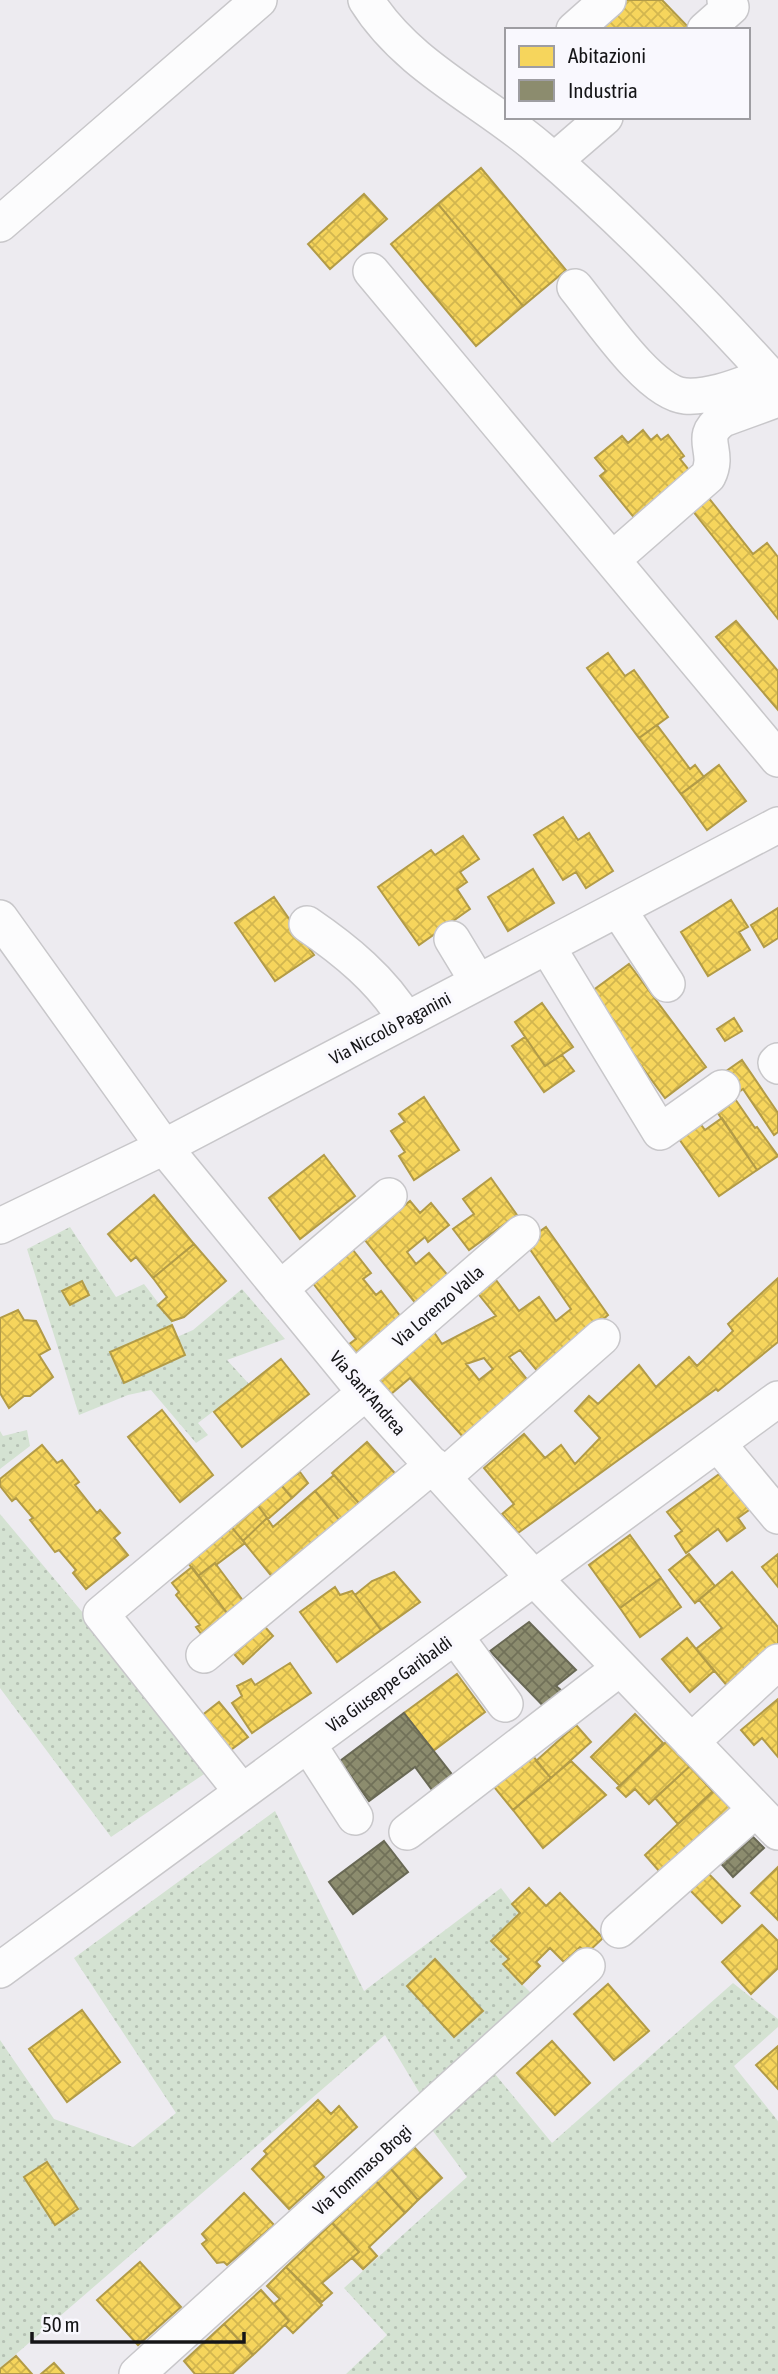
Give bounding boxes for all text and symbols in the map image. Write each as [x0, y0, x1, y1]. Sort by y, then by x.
legend [505, 28, 750, 119]
text: Abitazioni [568, 43, 646, 67]
text: Industria [568, 78, 638, 102]
street label: Via Niccolò Paganini [326, 987, 454, 1069]
street label: Via Lorenzo Valla [388, 1261, 488, 1351]
street label: Via Sant'Andrea [326, 1347, 410, 1439]
street label: Via Giuseppe Garibaldi [322, 1631, 456, 1737]
street label: Via Tommaso Brogi [309, 2120, 415, 2220]
scale bar [32, 2300, 243, 2344]
text: 50 m [42, 2312, 80, 2336]

